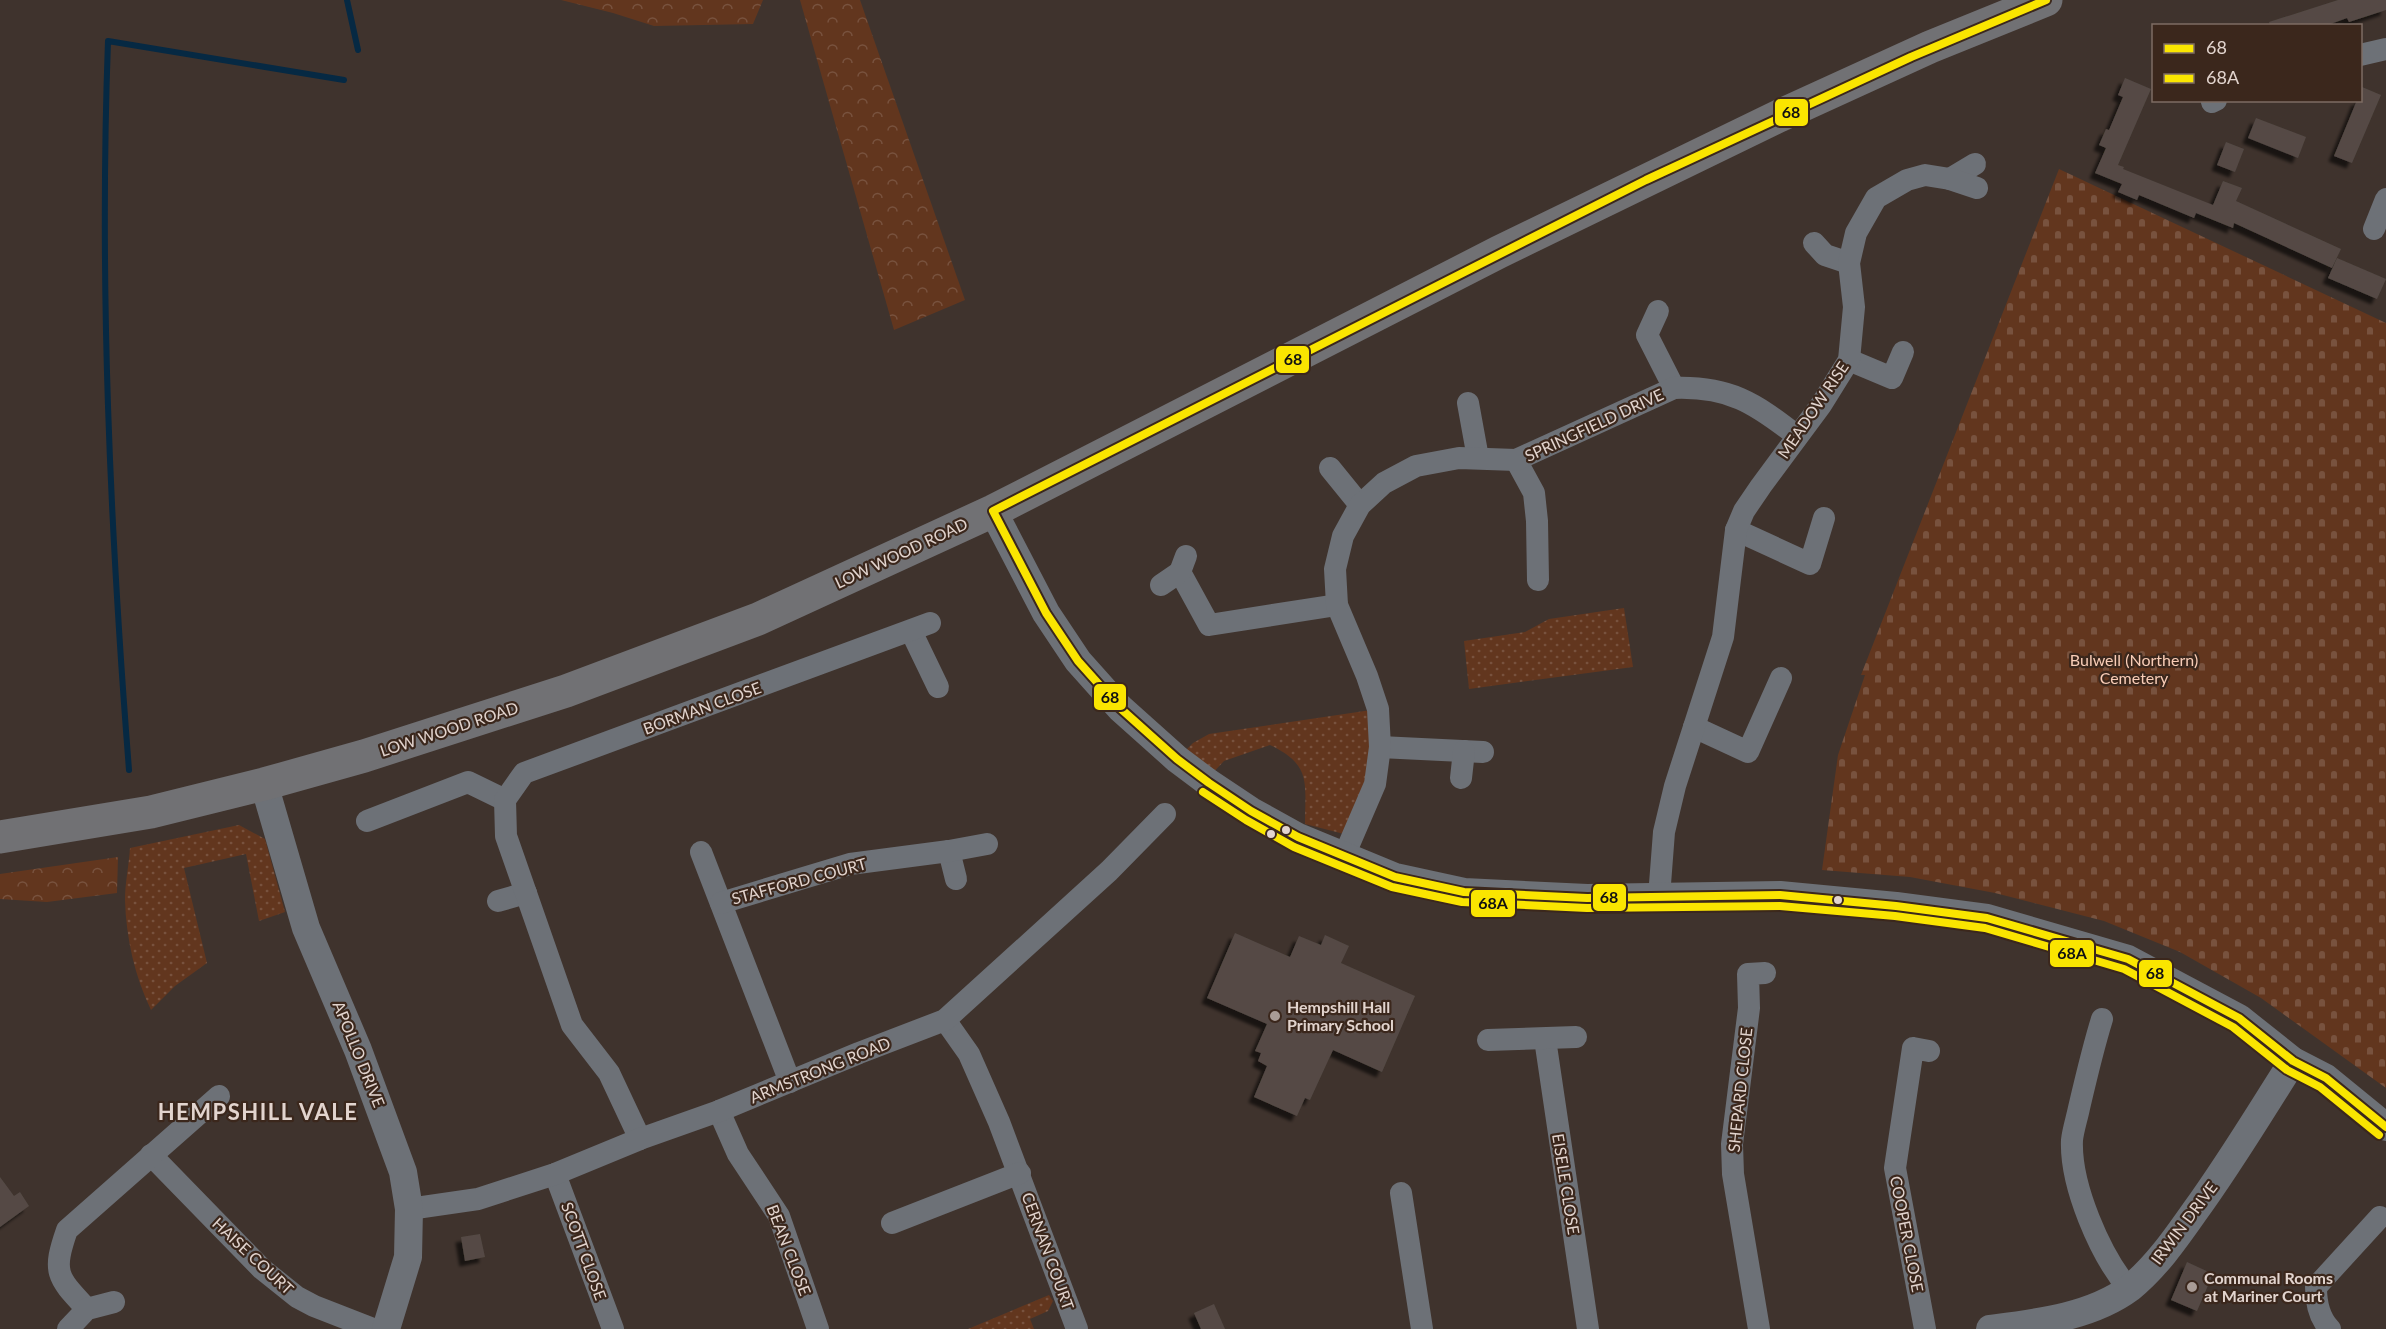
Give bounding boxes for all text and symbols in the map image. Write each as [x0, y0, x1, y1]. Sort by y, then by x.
legend [2152, 24, 2362, 102]
text: 68 [2206, 36, 2227, 58]
text: 68A [2206, 66, 2240, 88]
line badge: 68 [1774, 98, 1809, 127]
text: 68 [1782, 102, 1800, 121]
line badge: 68 [1275, 345, 1310, 374]
text: 68 [1284, 349, 1302, 368]
street label: MEADOW RISE [1773, 358, 1852, 462]
street label: SPRINGFIELD DRIVE [1521, 384, 1666, 465]
street label: LOW WOOD ROAD [831, 513, 970, 592]
park label: Bulwell (Northern) Cemetery [2070, 650, 2198, 687]
street label: BORMAN CLOSE [640, 677, 763, 738]
line badge: 68 [1093, 683, 1127, 711]
text: 68 [1101, 687, 1119, 706]
street label: LOW WOOD ROAD [377, 697, 520, 760]
unlabelled marker [1280, 824, 1292, 836]
unlabelled marker [1265, 828, 1277, 840]
street label: STAFFORD COURT [729, 853, 869, 908]
line badge: 68 [1592, 883, 1627, 912]
text: 68 [1600, 887, 1618, 906]
line badge: 68A [1470, 889, 1516, 918]
text: 68A [1478, 893, 1509, 912]
unlabelled marker [1832, 894, 1844, 906]
line badge: 68A [2049, 939, 2095, 968]
text: 68A [2057, 943, 2088, 962]
line badge: 68 [2138, 959, 2173, 988]
text: 68 [2146, 963, 2164, 982]
place label: Hempshill Hall Primary School [1287, 997, 1394, 1034]
street label: APOLLO DRIVE [330, 998, 389, 1110]
marker: Hempshill Hall Primary School [1268, 1009, 1282, 1023]
street label: SHEPARD CLOSE [1724, 1027, 1755, 1153]
street label: ARMSTRONG ROAD [747, 1033, 893, 1106]
district label: HEMPSHILL VALE [158, 1098, 358, 1125]
street label: EISELE CLOSE [1549, 1132, 1584, 1236]
street label: COOPER CLOSE [1887, 1174, 1928, 1294]
street label: IRWIN DRIVE [2146, 1178, 2221, 1268]
street label: CERNAN COURT [1018, 1190, 1079, 1313]
street label: SCOTT CLOSE [558, 1199, 611, 1302]
street label: BEAN CLOSE [763, 1202, 816, 1298]
street label: HAISE COURT [209, 1213, 298, 1298]
place label: Communal Rooms at Mariner Court [2204, 1268, 2333, 1305]
marker: Communal Rooms at Mariner Court [2185, 1280, 2199, 1294]

